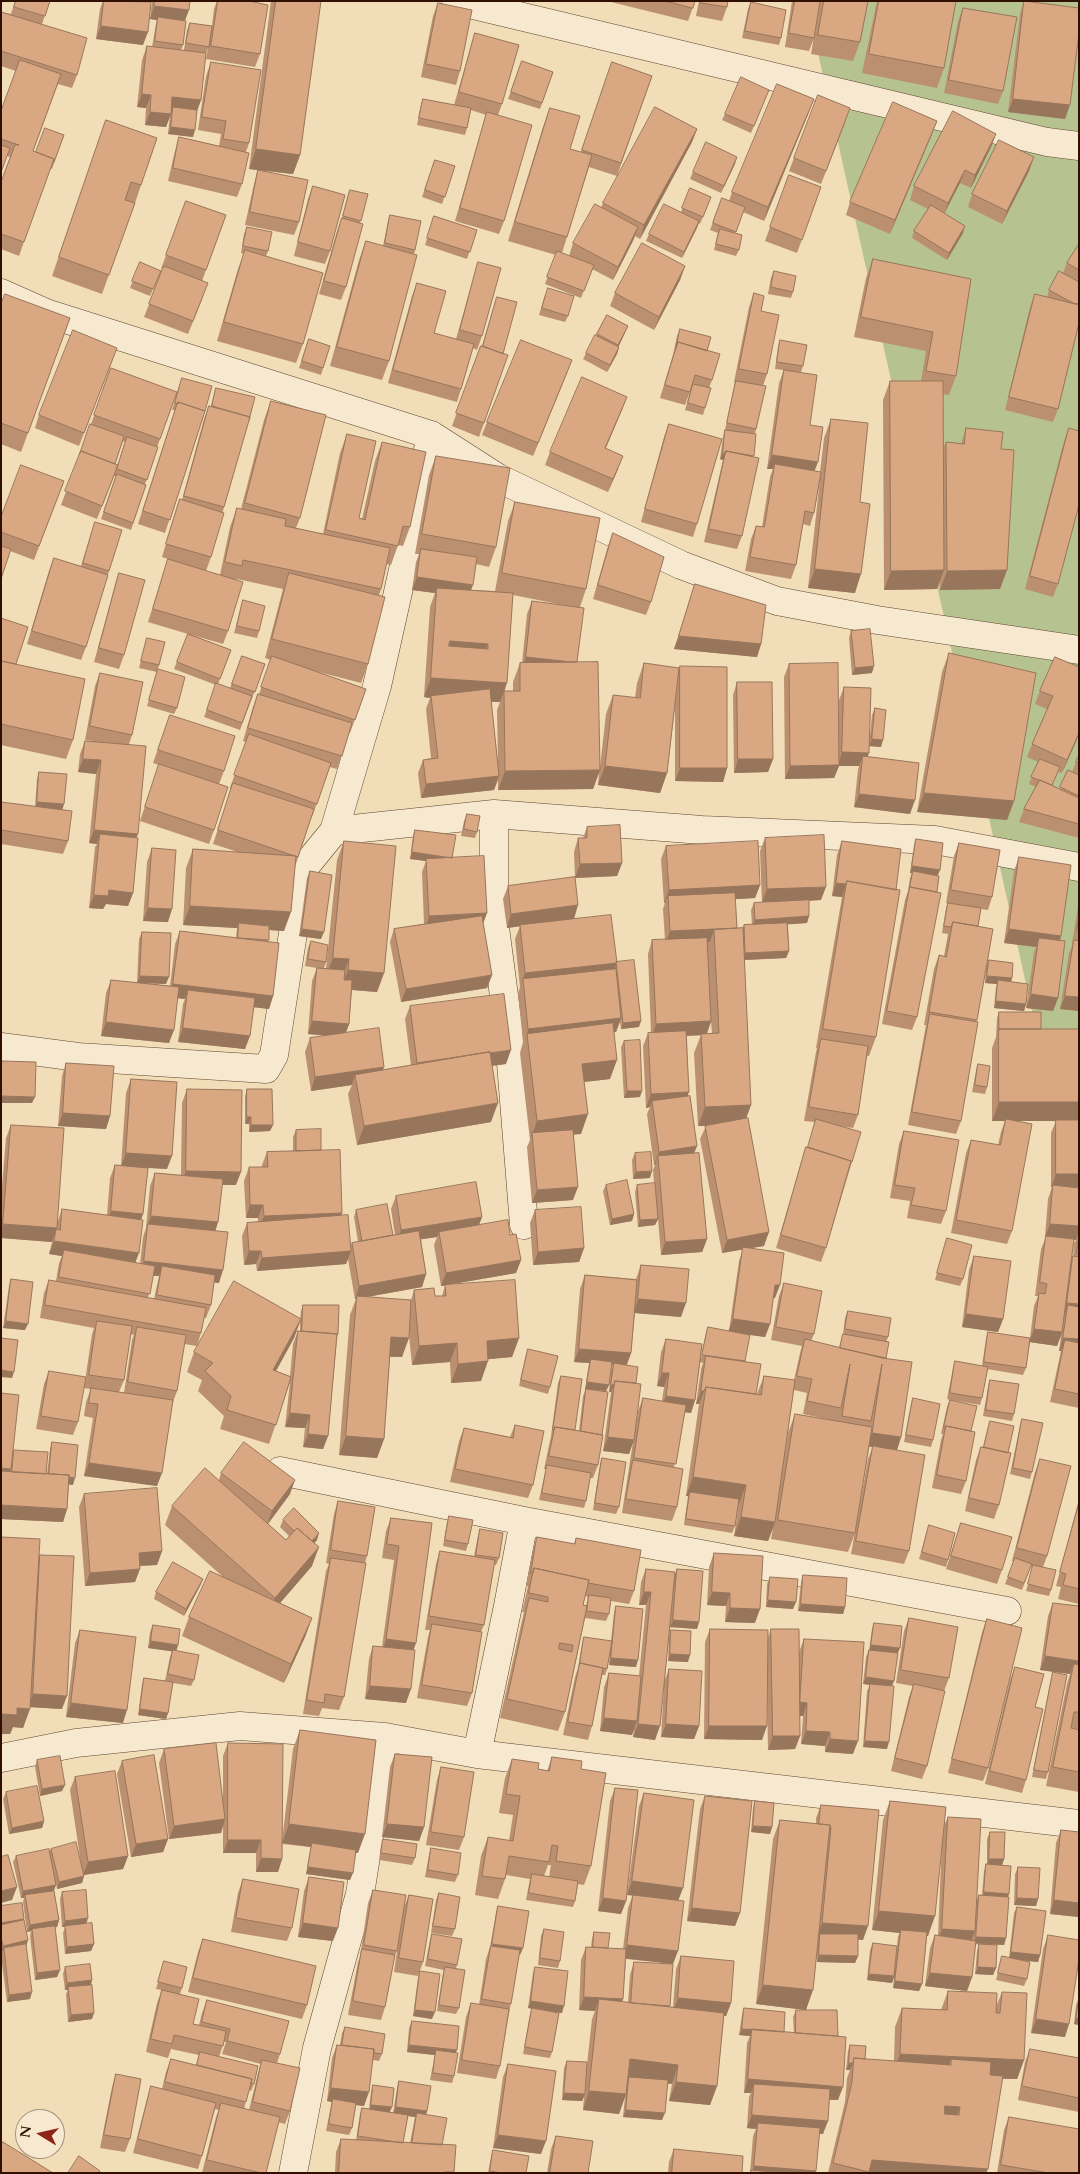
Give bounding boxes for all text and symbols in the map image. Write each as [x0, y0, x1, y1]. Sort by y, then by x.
north arrow [15, 2109, 65, 2159]
text: N [15, 2124, 36, 2139]

